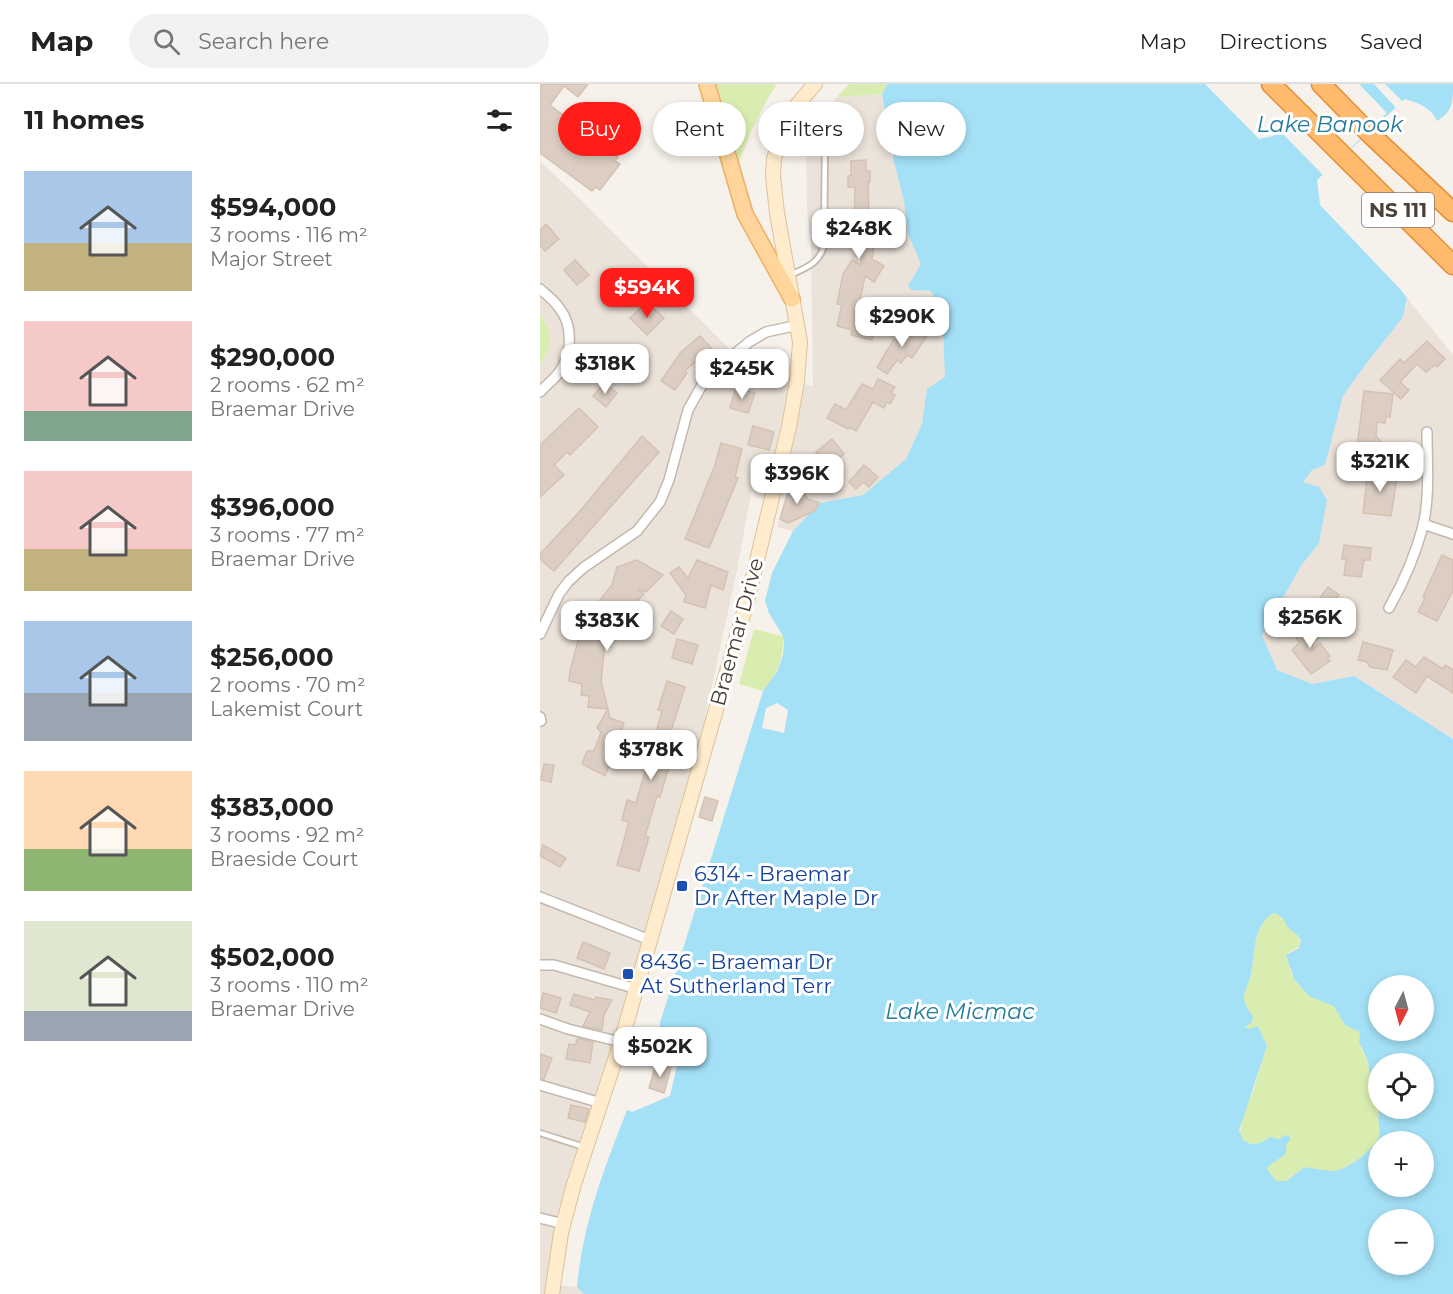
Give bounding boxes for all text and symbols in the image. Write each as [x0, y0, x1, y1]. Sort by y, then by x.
search box [129, 14, 549, 68]
text: Map [30, 24, 93, 58]
icon: search [150, 25, 183, 58]
text: Search here [198, 28, 329, 55]
text: Map [1140, 29, 1186, 54]
text: Directions [1219, 29, 1327, 54]
text: Saved [1360, 29, 1423, 54]
chip: Buy [558, 102, 641, 156]
chip: Rent [653, 102, 746, 156]
chip: Filters [758, 102, 864, 156]
chip: New [876, 102, 966, 156]
text: 11 homes [24, 104, 144, 136]
icon: filters [483, 104, 516, 137]
water label: Lake Banook [1257, 111, 1404, 138]
text: $594,000 [210, 191, 337, 223]
road number: NS 111 [1362, 193, 1434, 227]
icon: home [72, 195, 144, 267]
pin: $248K [817, 209, 901, 260]
text: $248K [826, 216, 892, 240]
text: 3 rooms · 116 m² [210, 223, 368, 247]
text: Major Street [210, 247, 333, 271]
pin: $594K [605, 268, 689, 319]
text: $594K [614, 275, 680, 299]
pin: $290K [860, 297, 944, 348]
text: $290K [869, 304, 935, 328]
text: $290,000 [210, 341, 335, 373]
pin: $318K [563, 344, 647, 395]
icon: home [72, 345, 144, 417]
pin: $245K [700, 349, 784, 400]
text: $318K [575, 351, 635, 375]
text: $245K [710, 356, 774, 380]
text: 2 rooms · 62 m² [210, 373, 365, 397]
text: Braemar Drive [210, 397, 355, 421]
pin: $321K [1338, 442, 1422, 493]
text: $321K [1351, 449, 1409, 473]
pin: $396K [755, 454, 839, 505]
text: $396K [765, 461, 829, 485]
text: $396,000 [210, 491, 335, 523]
icon: home [72, 495, 144, 567]
text: 3 rooms · 77 m² [210, 523, 365, 547]
text: Braemar Drive [210, 547, 355, 571]
street label: Braemar Drive [705, 555, 768, 709]
pin: $256K [1268, 598, 1352, 649]
pin: $383K [565, 601, 649, 652]
text: $256K [1278, 605, 1342, 629]
text: $383K [575, 608, 639, 632]
text: $256,000 [210, 641, 334, 673]
icon: home [72, 645, 144, 717]
text: 2 rooms · 70 m² [210, 673, 366, 697]
text: Lakemist Court [210, 697, 363, 721]
pin: $378K [609, 730, 693, 781]
text: $378K [619, 737, 683, 761]
text: $383,000 [210, 791, 334, 823]
icon: home [72, 795, 144, 867]
text: 3 rooms · 92 m² [210, 823, 364, 847]
text: Braeside Court [210, 847, 358, 871]
place label: 6314 - Braemar Dr After Maple Dr [694, 861, 878, 910]
marker: 6314 - Braemar Dr After Maple Dr [675, 879, 689, 893]
text: $502,000 [210, 941, 335, 973]
icon: home [72, 945, 144, 1017]
place label: 8436 - Braemar Dr At Sutherland Terr [640, 949, 833, 998]
marker: 8436 - Braemar Dr At Sutherland Terr [621, 967, 635, 981]
text: 3 rooms · 110 m² [210, 973, 369, 997]
north arrow [1368, 975, 1434, 1041]
map controls [1368, 975, 1434, 1275]
text: Braemar Drive [210, 997, 355, 1021]
water label: Lake Micmac [885, 998, 1035, 1025]
pin: $502K [618, 1027, 702, 1078]
text: $502K [628, 1034, 692, 1058]
button: locate [1368, 1053, 1434, 1119]
button: + [1368, 1131, 1434, 1197]
button: − [1368, 1209, 1434, 1275]

